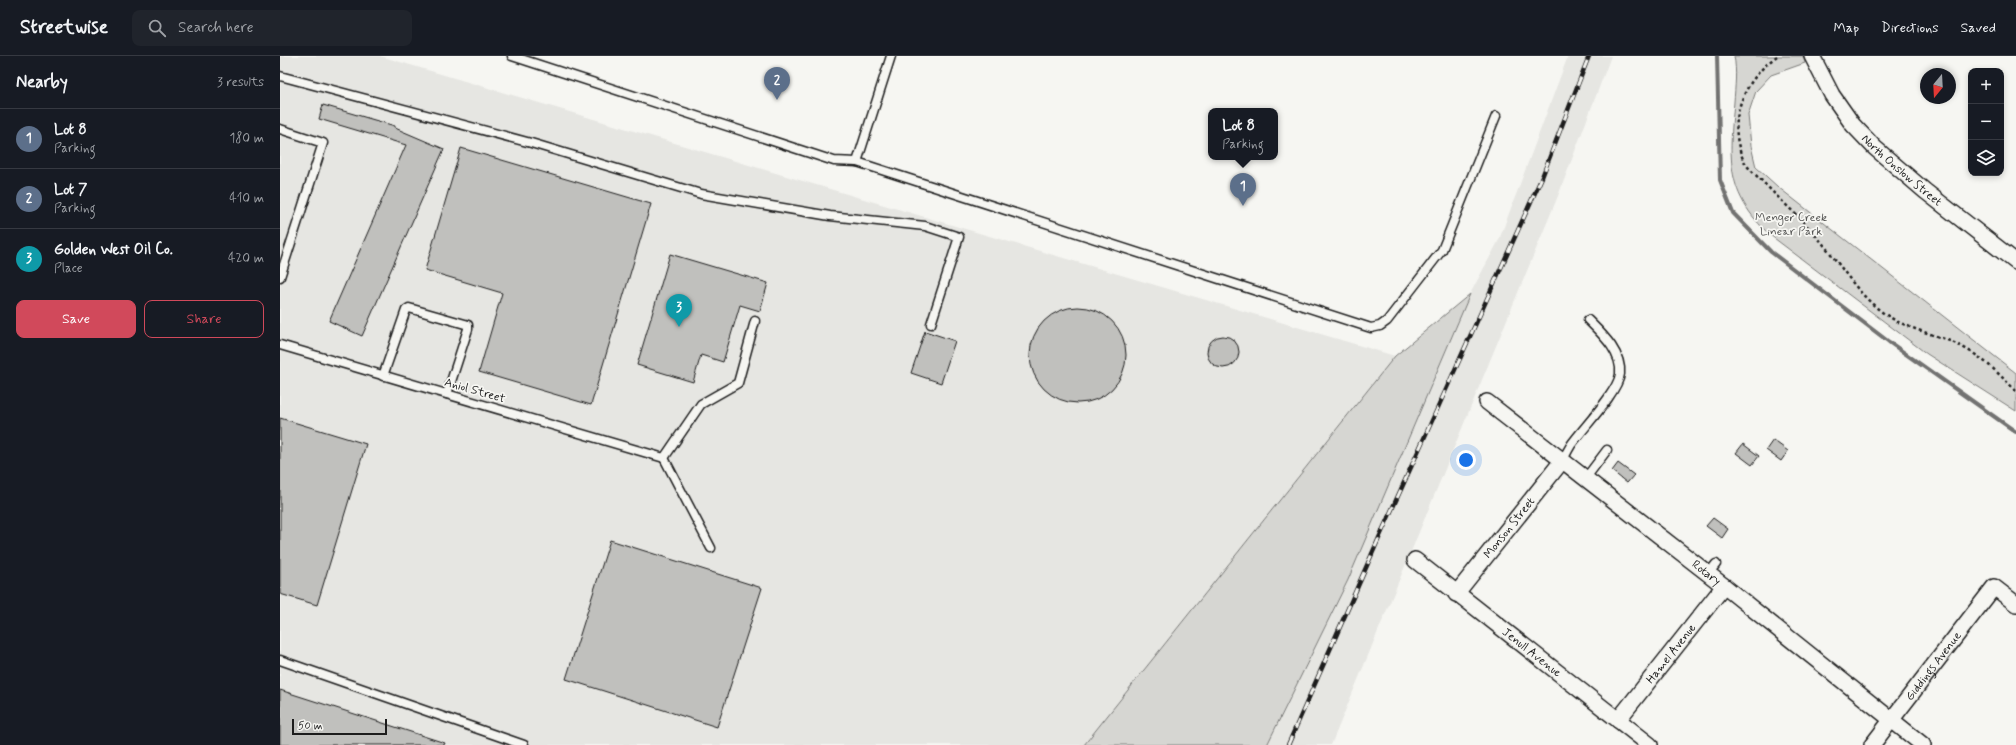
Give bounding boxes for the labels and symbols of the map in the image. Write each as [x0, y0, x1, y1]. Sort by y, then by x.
pin: 2 [764, 67, 790, 100]
north arrow [1920, 68, 1956, 104]
street label: North Onslow Street [1857, 131, 1945, 211]
pin: 1 [1230, 173, 1256, 206]
park label: Menger Creek Linear Park [1755, 210, 1827, 240]
pin: 3 [666, 294, 692, 327]
street label: Aniol Street [442, 375, 507, 407]
your location [1456, 450, 1476, 470]
street label: Monson Street [1480, 494, 1539, 562]
street label: Rotary [1688, 557, 1724, 590]
street label: Hamel Avenue [1643, 620, 1700, 687]
street label: Jenull Avenue [1498, 625, 1565, 682]
street label: Giddings Avenue [1902, 629, 1966, 704]
scale bar [292, 717, 387, 736]

